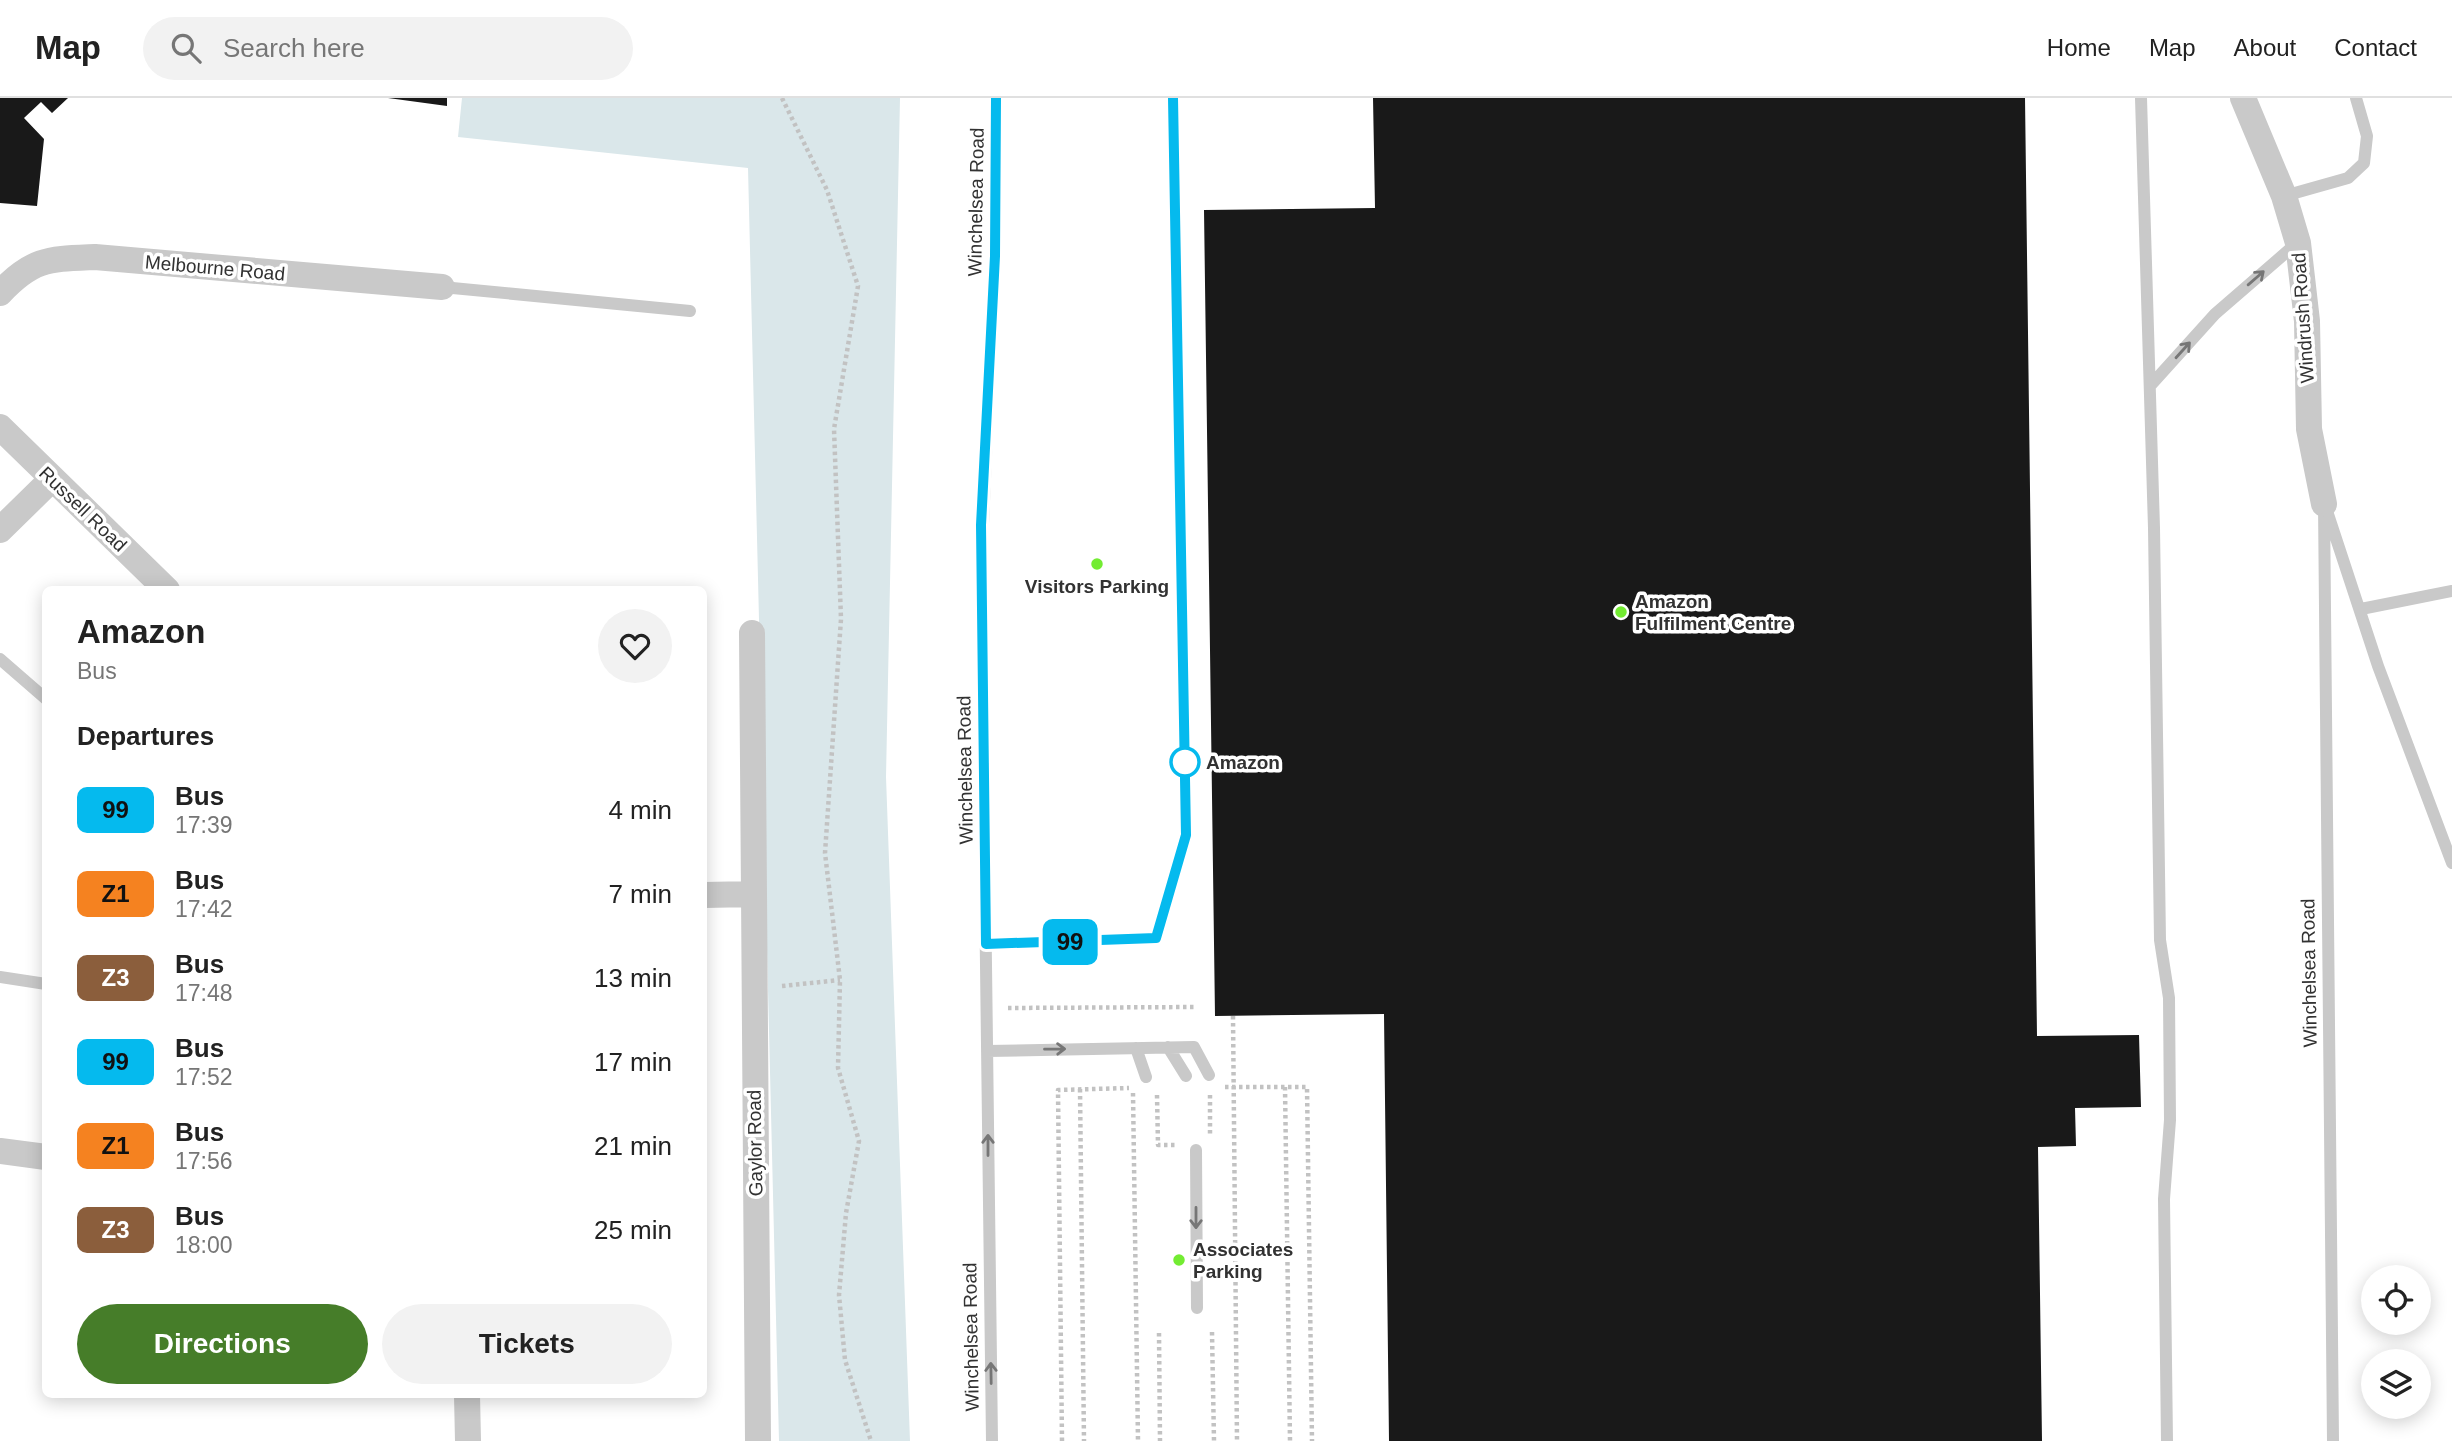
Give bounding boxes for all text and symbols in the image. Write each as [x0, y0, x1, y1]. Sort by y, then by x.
search box [143, 17, 633, 80]
text: Map [35, 29, 101, 66]
icon: search [167, 29, 205, 67]
text: Search here [223, 33, 365, 63]
text: Home [2047, 34, 2111, 61]
text: Map [2149, 34, 2196, 61]
text: About [2234, 34, 2296, 61]
text: Contact [2334, 34, 2417, 61]
street label: Winchelsea Road [964, 127, 988, 277]
street label: Melbourne Road [144, 251, 286, 285]
street label: Windrush Road [2288, 252, 2318, 384]
one-way arrow [2247, 270, 2265, 286]
one-way arrow [2175, 341, 2191, 359]
street label: Russell Road [35, 462, 131, 556]
marker: Visitors Parking [1089, 556, 1105, 572]
place label: Visitors Parking [1025, 576, 1169, 597]
place label: Amazon Fulfilment Centre [1635, 591, 1791, 634]
marker: Amazon Fulfilment Centre [1613, 604, 1629, 620]
button: heart [598, 609, 672, 683]
text: Amazon [77, 613, 205, 650]
text: Bus [77, 658, 117, 684]
street label: Winchelsea Road [953, 695, 977, 845]
text: Departures [77, 721, 214, 751]
marker: Amazon [1170, 747, 1200, 777]
place label: Amazon [1206, 752, 1280, 773]
text: Bus [175, 781, 224, 811]
text: 4 min [608, 795, 672, 825]
text: 99 [102, 796, 129, 823]
text: 17:39 [175, 812, 233, 838]
text: Bus [175, 865, 224, 895]
text: 7 min [608, 879, 672, 909]
text: Z1 [101, 880, 130, 907]
text: 17:42 [175, 896, 233, 922]
street label: Winchelsea Road [2297, 898, 2321, 1048]
line badge: 99 [1038, 919, 1102, 965]
text: 99 [1057, 928, 1083, 955]
text: Bus [175, 949, 224, 979]
text: 13 min [594, 963, 672, 993]
text: Z3 [101, 964, 130, 991]
text: 17:48 [175, 980, 233, 1006]
text: Bus [175, 1033, 224, 1063]
one-way arrow [1044, 1043, 1067, 1056]
text: 17 min [594, 1047, 672, 1077]
text: 99 [102, 1048, 129, 1075]
text: 17:52 [175, 1064, 233, 1090]
street label: Gaylor Road [744, 1089, 766, 1197]
text: Bus [175, 1117, 224, 1147]
text: 21 min [594, 1131, 672, 1161]
text: Z1 [101, 1132, 130, 1159]
one-way arrow [981, 1134, 995, 1157]
text: 17:56 [175, 1148, 233, 1174]
text: Bus [175, 1201, 224, 1231]
one-way arrow [1190, 1206, 1203, 1229]
text: 25 min [594, 1215, 672, 1245]
text: Z3 [101, 1216, 130, 1243]
text: 18:00 [175, 1232, 233, 1258]
place label: Associates Parking [1193, 1239, 1293, 1282]
marker: Associates Parking [1171, 1252, 1187, 1268]
street label: Winchelsea Road [959, 1262, 983, 1412]
map controls [2361, 1265, 2431, 1419]
button: locate [2361, 1265, 2431, 1335]
button: Directions [77, 1304, 368, 1384]
button: Tickets [382, 1304, 672, 1384]
button: layers [2361, 1349, 2431, 1419]
one-way arrow [984, 1362, 998, 1385]

